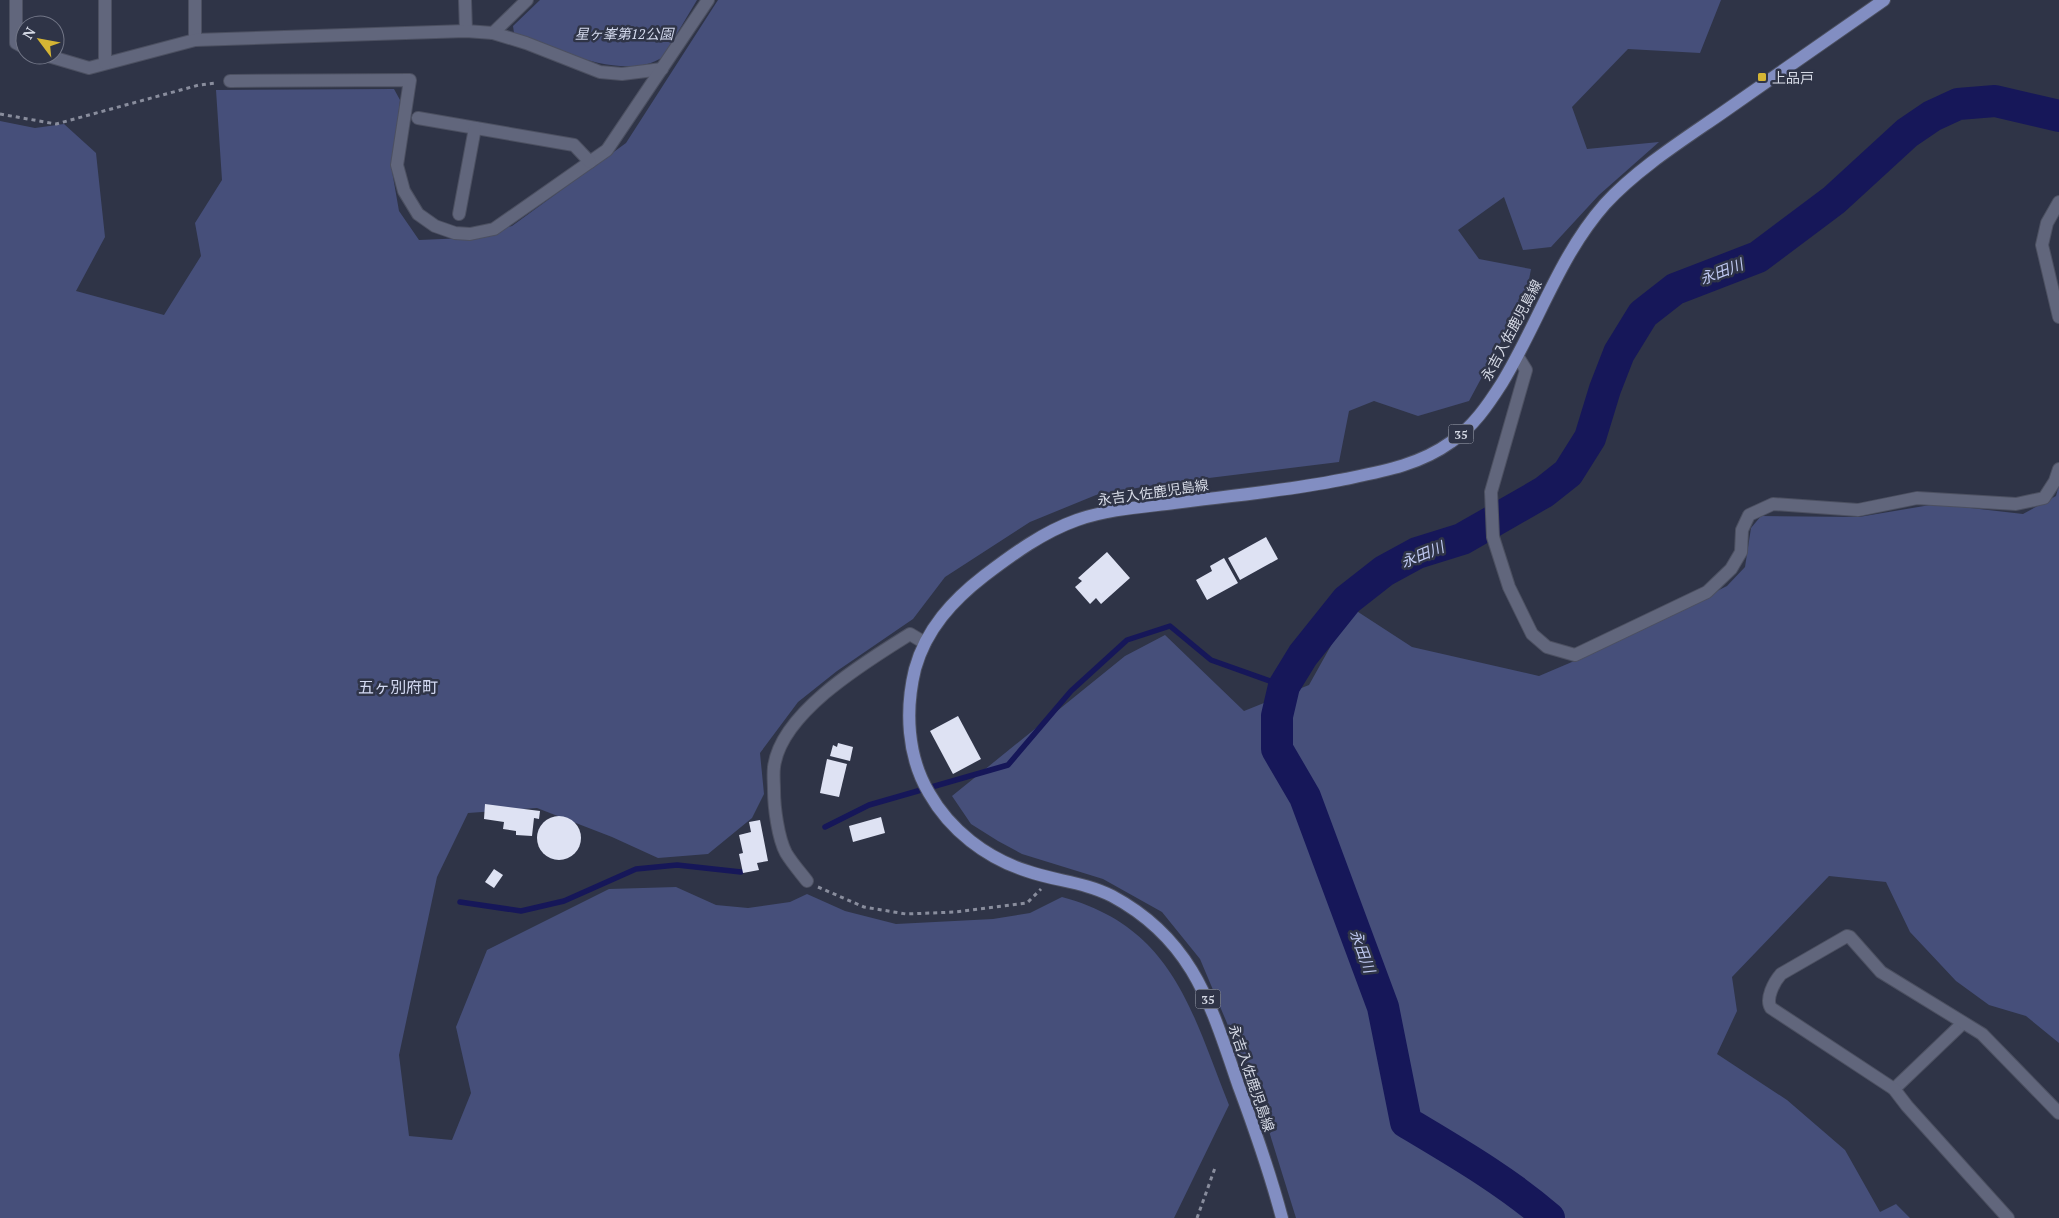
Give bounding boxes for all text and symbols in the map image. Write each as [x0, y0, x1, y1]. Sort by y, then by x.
north arrow [15, 15, 65, 65]
text: N [18, 23, 40, 42]
park label: 星ヶ峯第12公園 [575, 24, 675, 43]
place label: 上品戸 [1772, 68, 1814, 87]
marker: 上品戸 [1756, 71, 1768, 83]
water label: 永田川 [1696, 253, 1747, 288]
street label: 永吉入佐鹿児島線 [1476, 276, 1546, 384]
road number: 35 [1448, 424, 1474, 444]
street label: 永吉入佐鹿児島線 [1096, 475, 1210, 509]
water label: 永田川 [1397, 536, 1448, 572]
district label: 五ヶ別府町 [358, 676, 438, 698]
water label: 永田川 [1346, 926, 1381, 977]
road number: 35 [1196, 990, 1220, 1009]
street label: 永吉入佐鹿児島線 [1225, 1022, 1279, 1134]

